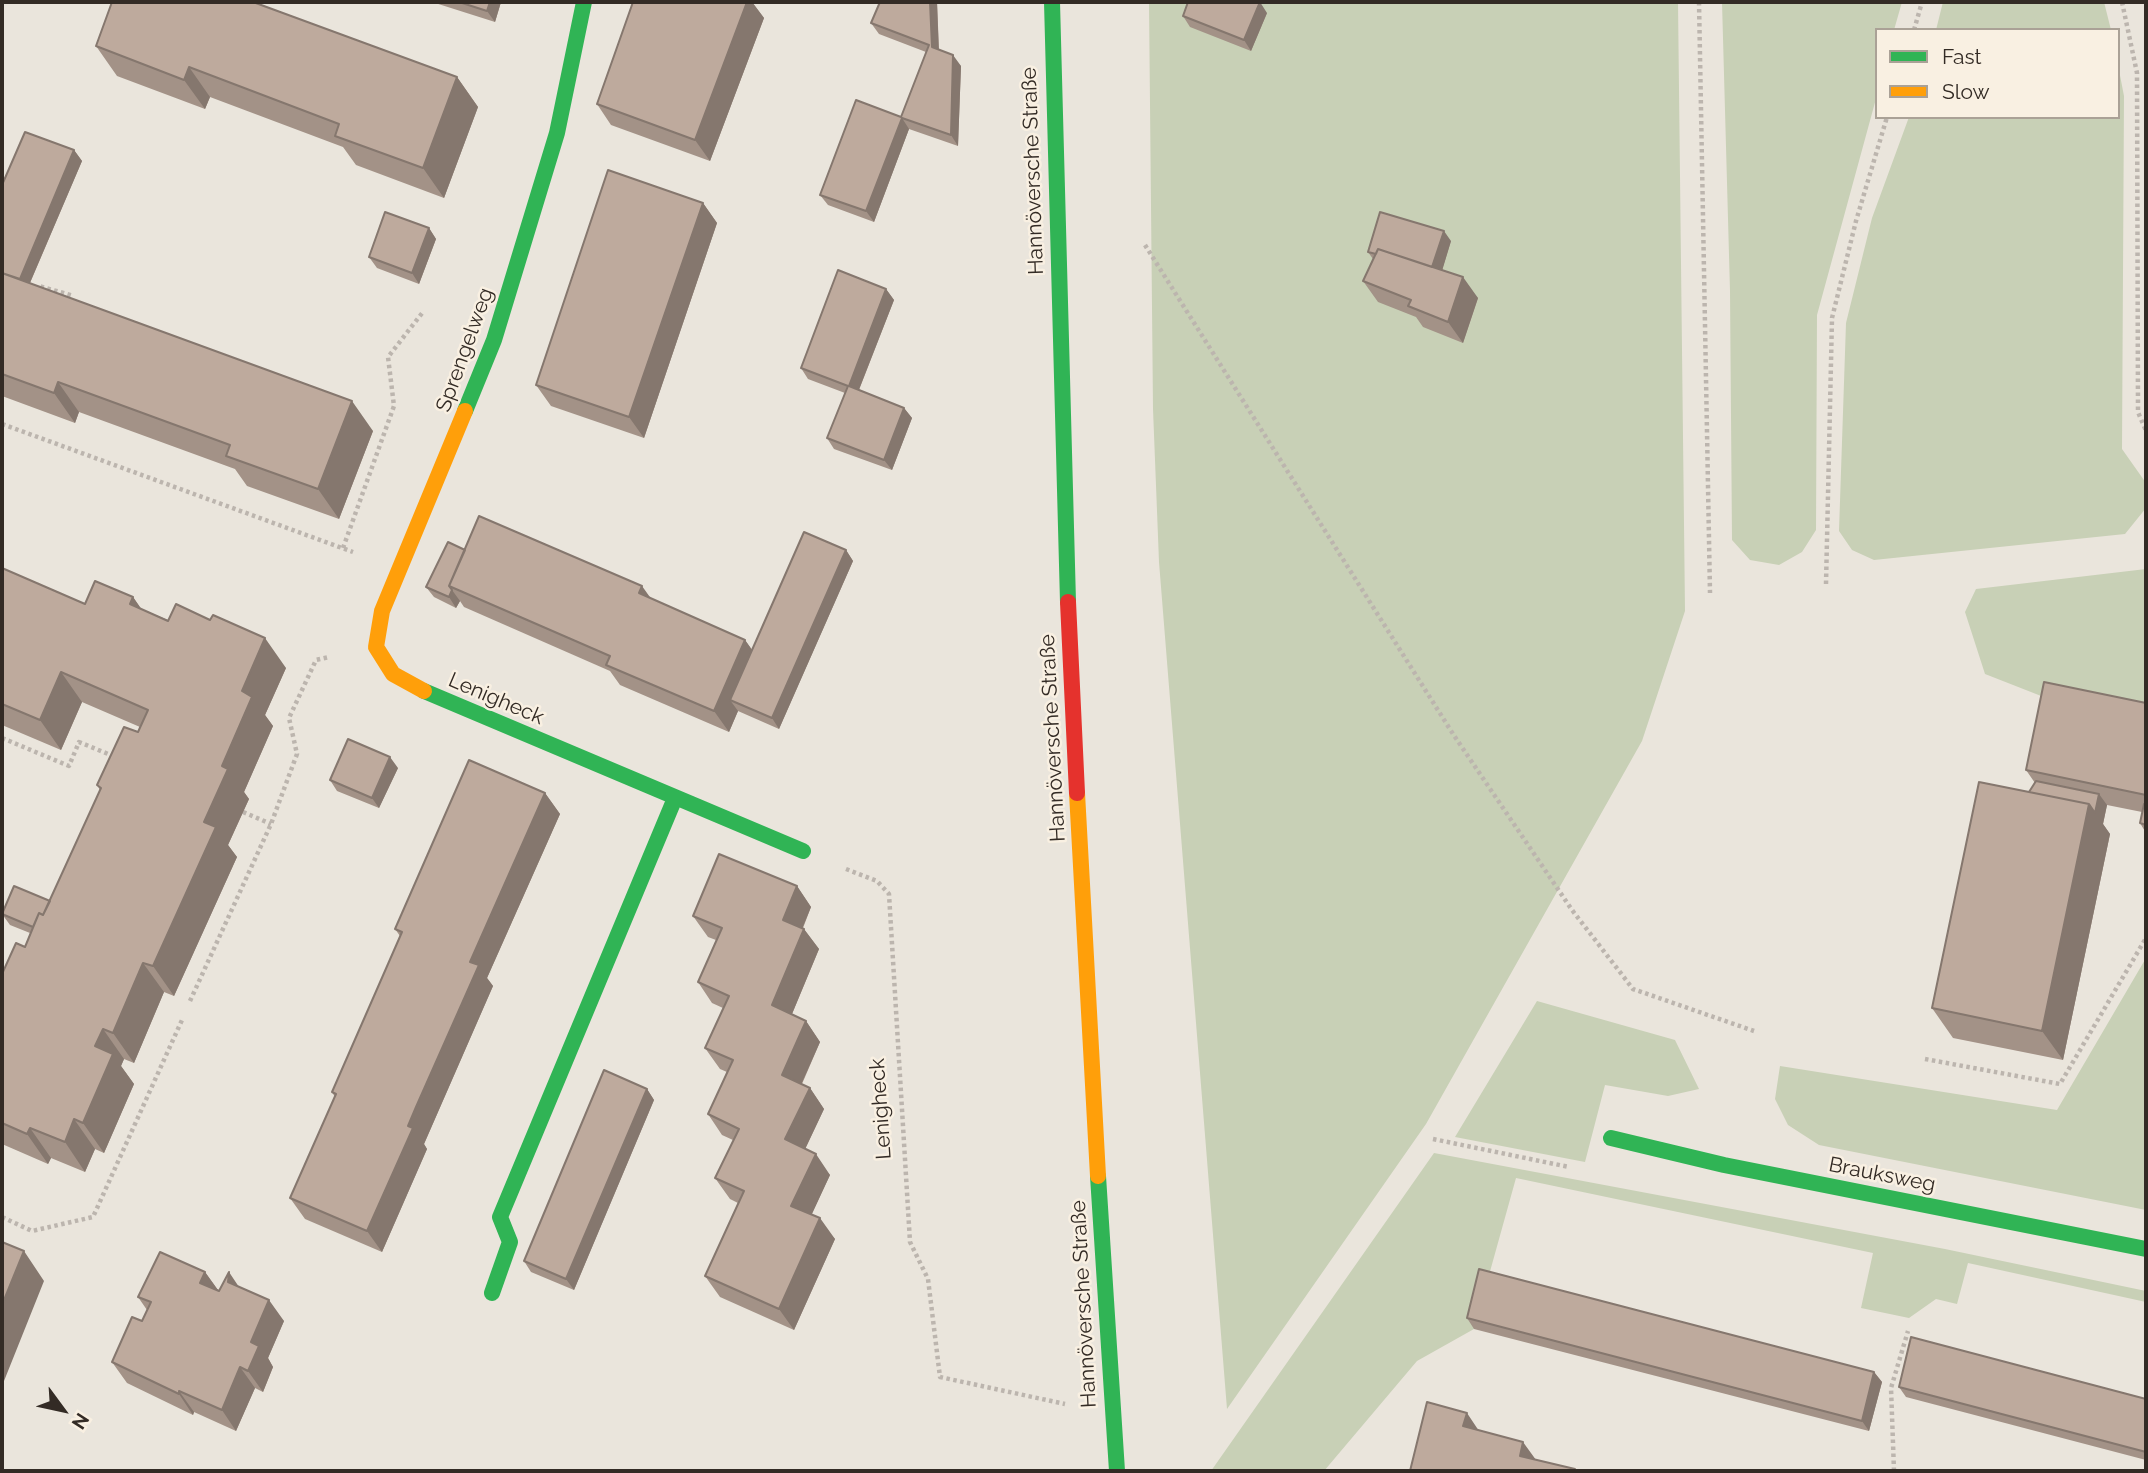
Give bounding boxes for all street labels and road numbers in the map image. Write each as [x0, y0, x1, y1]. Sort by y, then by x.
street label: Hannöversche Straße [1017, 67, 1049, 275]
street label: Sprengelweg [431, 285, 499, 415]
street label: Hannöversche Straße [1035, 634, 1071, 842]
street label: Lenigheck [444, 668, 548, 730]
street label: Lenigheck [865, 1058, 897, 1160]
street label: Brauksweg [1826, 1152, 1938, 1198]
street label: Hannöversche Straße [1066, 1200, 1102, 1408]

